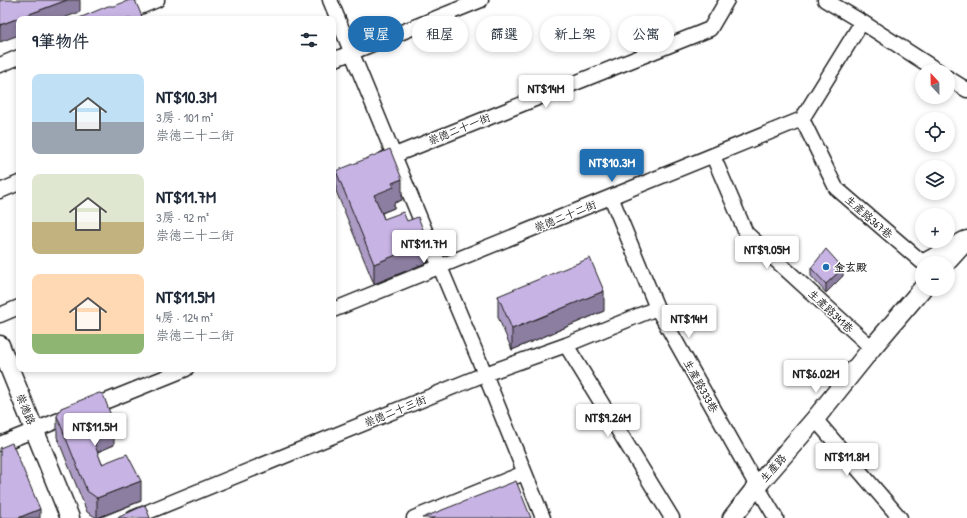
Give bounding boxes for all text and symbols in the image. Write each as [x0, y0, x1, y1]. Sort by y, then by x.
chip: 買屋 [348, 16, 404, 52]
chip: 租屋 [412, 16, 468, 52]
chip: 篩選 [476, 16, 532, 52]
chip: 新上架 [540, 16, 610, 52]
chip: 公寓 [618, 16, 674, 52]
text: 9筆物件 [32, 29, 89, 52]
icon: filters [298, 29, 320, 51]
north arrow [915, 64, 955, 104]
map controls [915, 64, 955, 296]
pin: NT$14M [513, 75, 579, 109]
text: NT$14M [528, 79, 564, 97]
text: NT$10.3M [156, 85, 217, 108]
icon: home [64, 90, 112, 138]
text: 3房 · 101 m² [156, 108, 214, 126]
street label: 崇德二十一街 [426, 110, 493, 148]
button: locate [915, 112, 955, 152]
text: 崇德二十二街 [156, 126, 234, 144]
pin: NT$10.3M [571, 149, 653, 183]
text: NT$10.3M [589, 153, 635, 171]
button: layers [915, 160, 955, 200]
text: NT$11.7M [156, 185, 216, 208]
icon: home [64, 190, 112, 238]
street label: 生產路367巷 [842, 192, 896, 242]
street label: 崇德二十二街 [532, 197, 599, 235]
text: 3房 · 92 m² [156, 208, 209, 226]
button: + [915, 208, 955, 248]
text: 崇德二十二街 [156, 226, 234, 244]
pin: NT$11.7M [383, 230, 465, 264]
text: NT$11.7M [401, 234, 447, 252]
pin: NT$9.05M [726, 236, 808, 270]
text: NT$9.05M [744, 240, 790, 258]
button: − [915, 256, 955, 296]
place label: 金玄殿 [834, 260, 867, 274]
marker: 金玄殿 [821, 262, 831, 272]
text: NT$11.5M [156, 285, 215, 308]
street label: 生產路341巷 [805, 286, 857, 336]
icon: home [64, 290, 112, 338]
pin: NT$14M [656, 305, 722, 339]
text: 4房 · 124 m² [156, 308, 213, 326]
text: NT$14M [671, 309, 707, 327]
text: 崇德二十二街 [156, 326, 234, 344]
street label: 生產路333巷 [681, 357, 721, 415]
pin: NT$6.02M [775, 360, 857, 394]
text: NT$6.02M [792, 364, 840, 382]
street label: 崇德路 [13, 391, 39, 427]
street label: 崇德二十三街 [362, 392, 429, 430]
pin: NT$9.26M [567, 404, 649, 438]
text: NT$9.26M [585, 408, 631, 426]
pin: NT$11.5M [54, 413, 136, 447]
text: NT$11.5M [72, 417, 118, 435]
pin: NT$11.8M [806, 443, 888, 477]
text: NT$11.8M [824, 447, 870, 465]
street label: 生產路 [757, 451, 789, 485]

